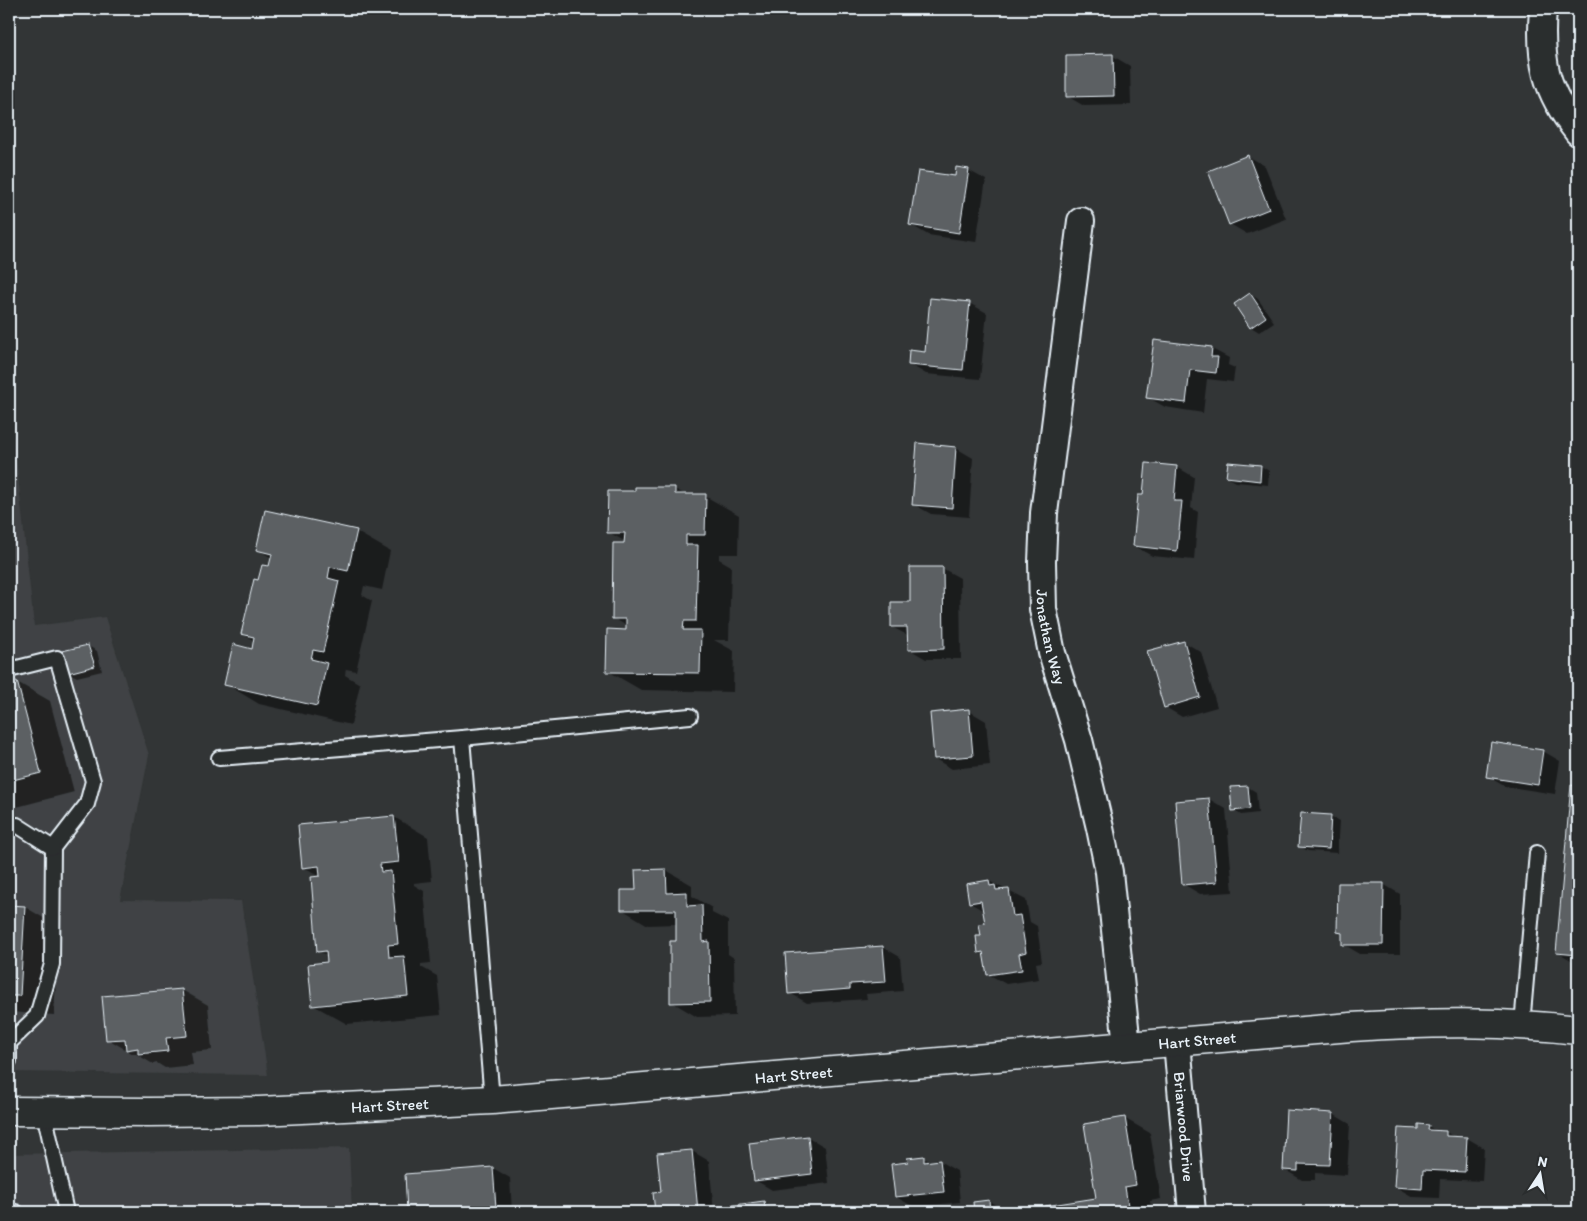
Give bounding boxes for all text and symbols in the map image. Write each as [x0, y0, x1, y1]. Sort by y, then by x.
street label: Jonathan Way [1033, 589, 1071, 687]
street label: Hart Street [1158, 1027, 1237, 1053]
street label: Hart Street [754, 1062, 833, 1087]
street label: Briarwood Drive [1170, 1071, 1199, 1183]
street label: Hart Street [350, 1093, 429, 1116]
north arrow [1514, 1148, 1564, 1198]
text: N [1536, 1152, 1549, 1171]

